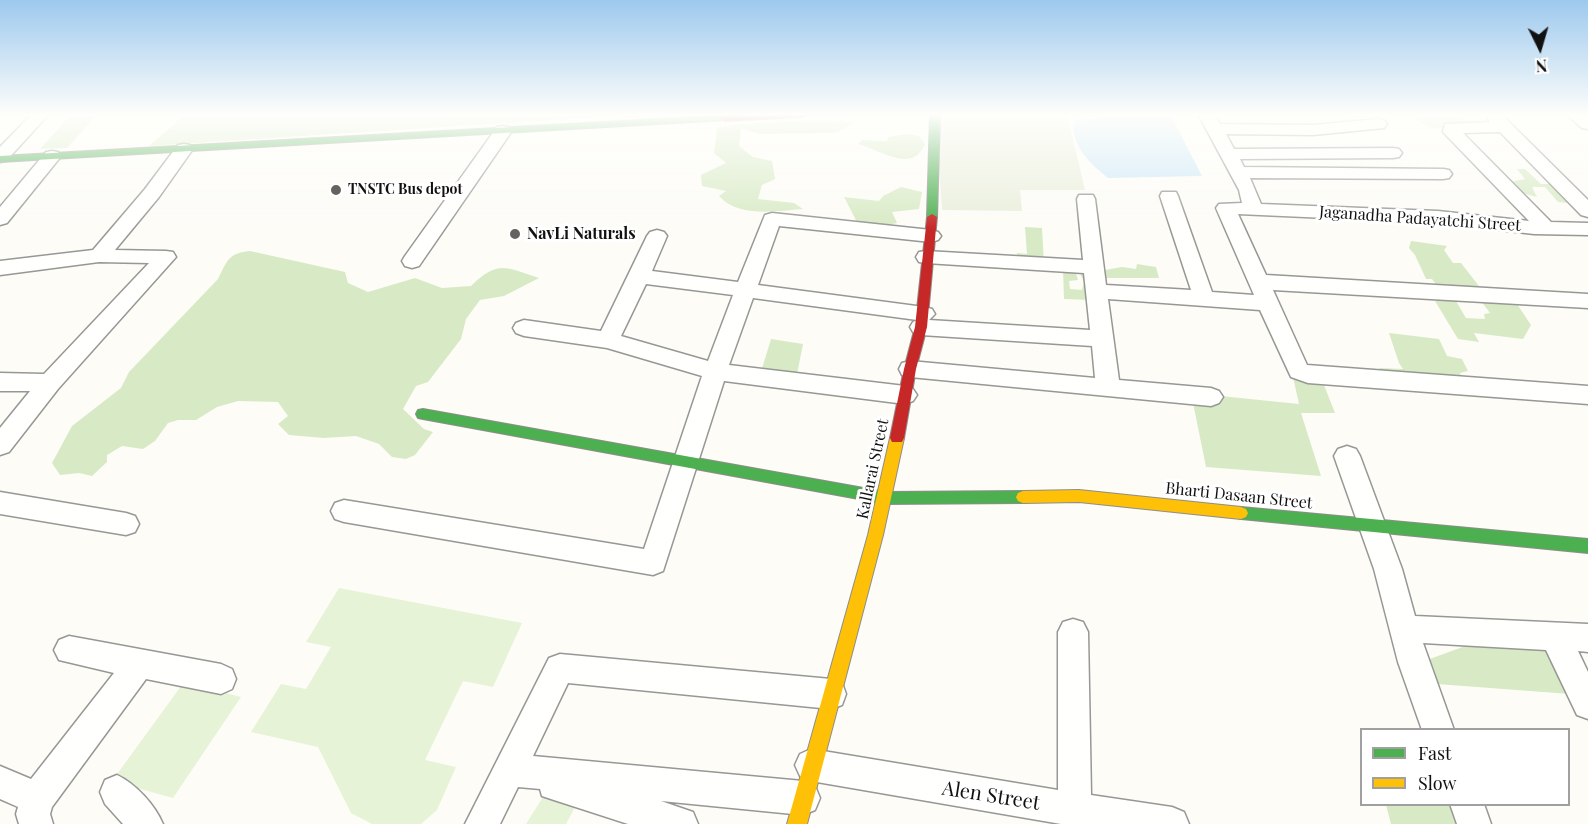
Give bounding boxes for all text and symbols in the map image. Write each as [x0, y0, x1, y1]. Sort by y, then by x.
north arrow [1510, 18, 1570, 78]
text: N [1535, 55, 1548, 77]
place label: TNSTC Bus depot [348, 182, 462, 198]
marker: TNSTC Bus depot [329, 183, 343, 197]
street label: Jaganadha Padayatchi Street [1319, 202, 1521, 236]
place label: NavLi Naturals [527, 224, 636, 244]
marker: NavLi Naturals [508, 227, 522, 241]
street label: Kallarai Street [853, 417, 893, 521]
street label: Bharti Dasaan Street [1165, 479, 1313, 513]
legend [1360, 728, 1570, 806]
text: Fast [1418, 741, 1451, 765]
text: Slow [1418, 771, 1456, 795]
street label: Alen Street [940, 776, 1042, 816]

